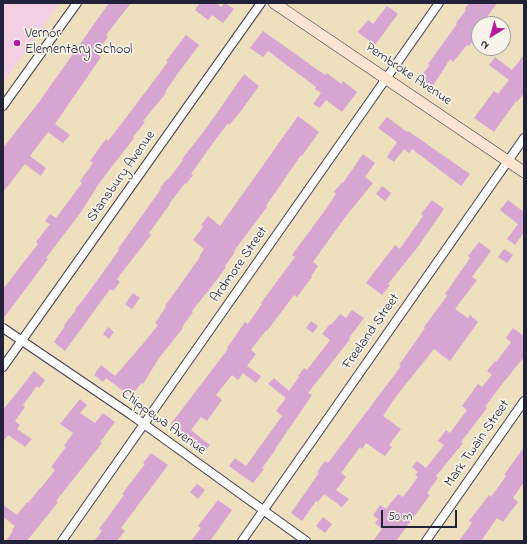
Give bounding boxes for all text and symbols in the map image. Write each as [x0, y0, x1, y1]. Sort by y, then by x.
north arrow [471, 16, 511, 56]
place label: Vernor Elementary School [25, 27, 132, 60]
text: N [477, 36, 492, 53]
marker: Vernor Elementary School [12, 38, 22, 48]
street label: Pembroke Avenue [362, 40, 454, 110]
street label: Stansbury Avenue [84, 128, 160, 226]
street label: Ardmore Street [208, 224, 272, 306]
street label: Freeland Street [340, 291, 404, 373]
street label: Chippewa Avenue [117, 387, 209, 459]
street label: Mark Twain Street [442, 397, 514, 491]
scale bar [383, 502, 459, 528]
text: 50 m [388, 508, 412, 526]

